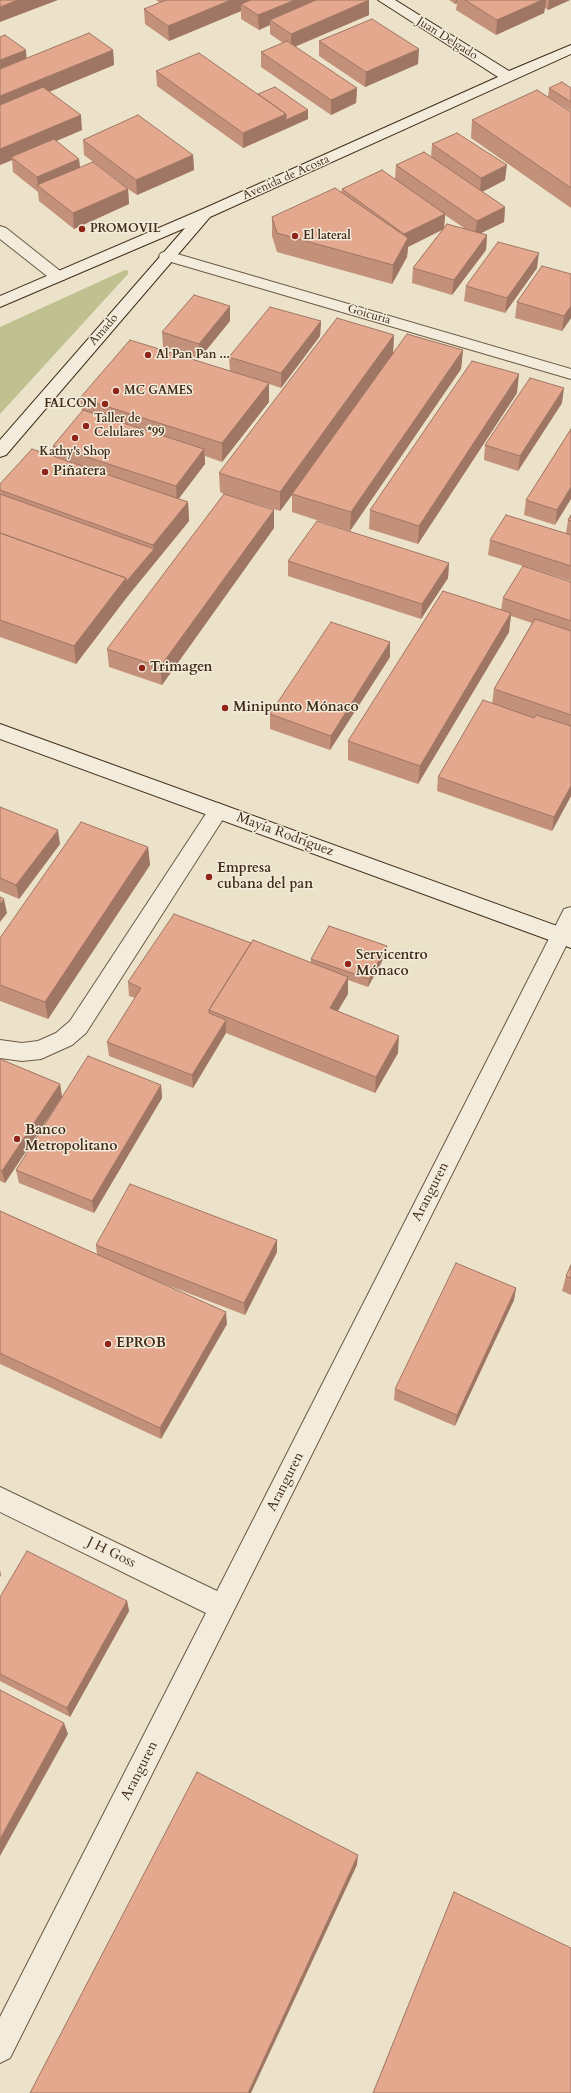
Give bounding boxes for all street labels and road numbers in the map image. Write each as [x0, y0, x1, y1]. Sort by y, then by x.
street label: Juan Delgado [414, 15, 480, 63]
street label: Avenida de Acosta [240, 152, 332, 204]
street label: Goicuria [346, 302, 392, 328]
street label: Amado [87, 311, 121, 349]
street label: Mayía Rodríguez [234, 810, 336, 860]
street label: Aranguren [409, 1160, 453, 1224]
street label: Aranguren [264, 1450, 308, 1514]
street label: J H Goss [84, 1534, 138, 1572]
street label: Aranguren [118, 1739, 162, 1803]

